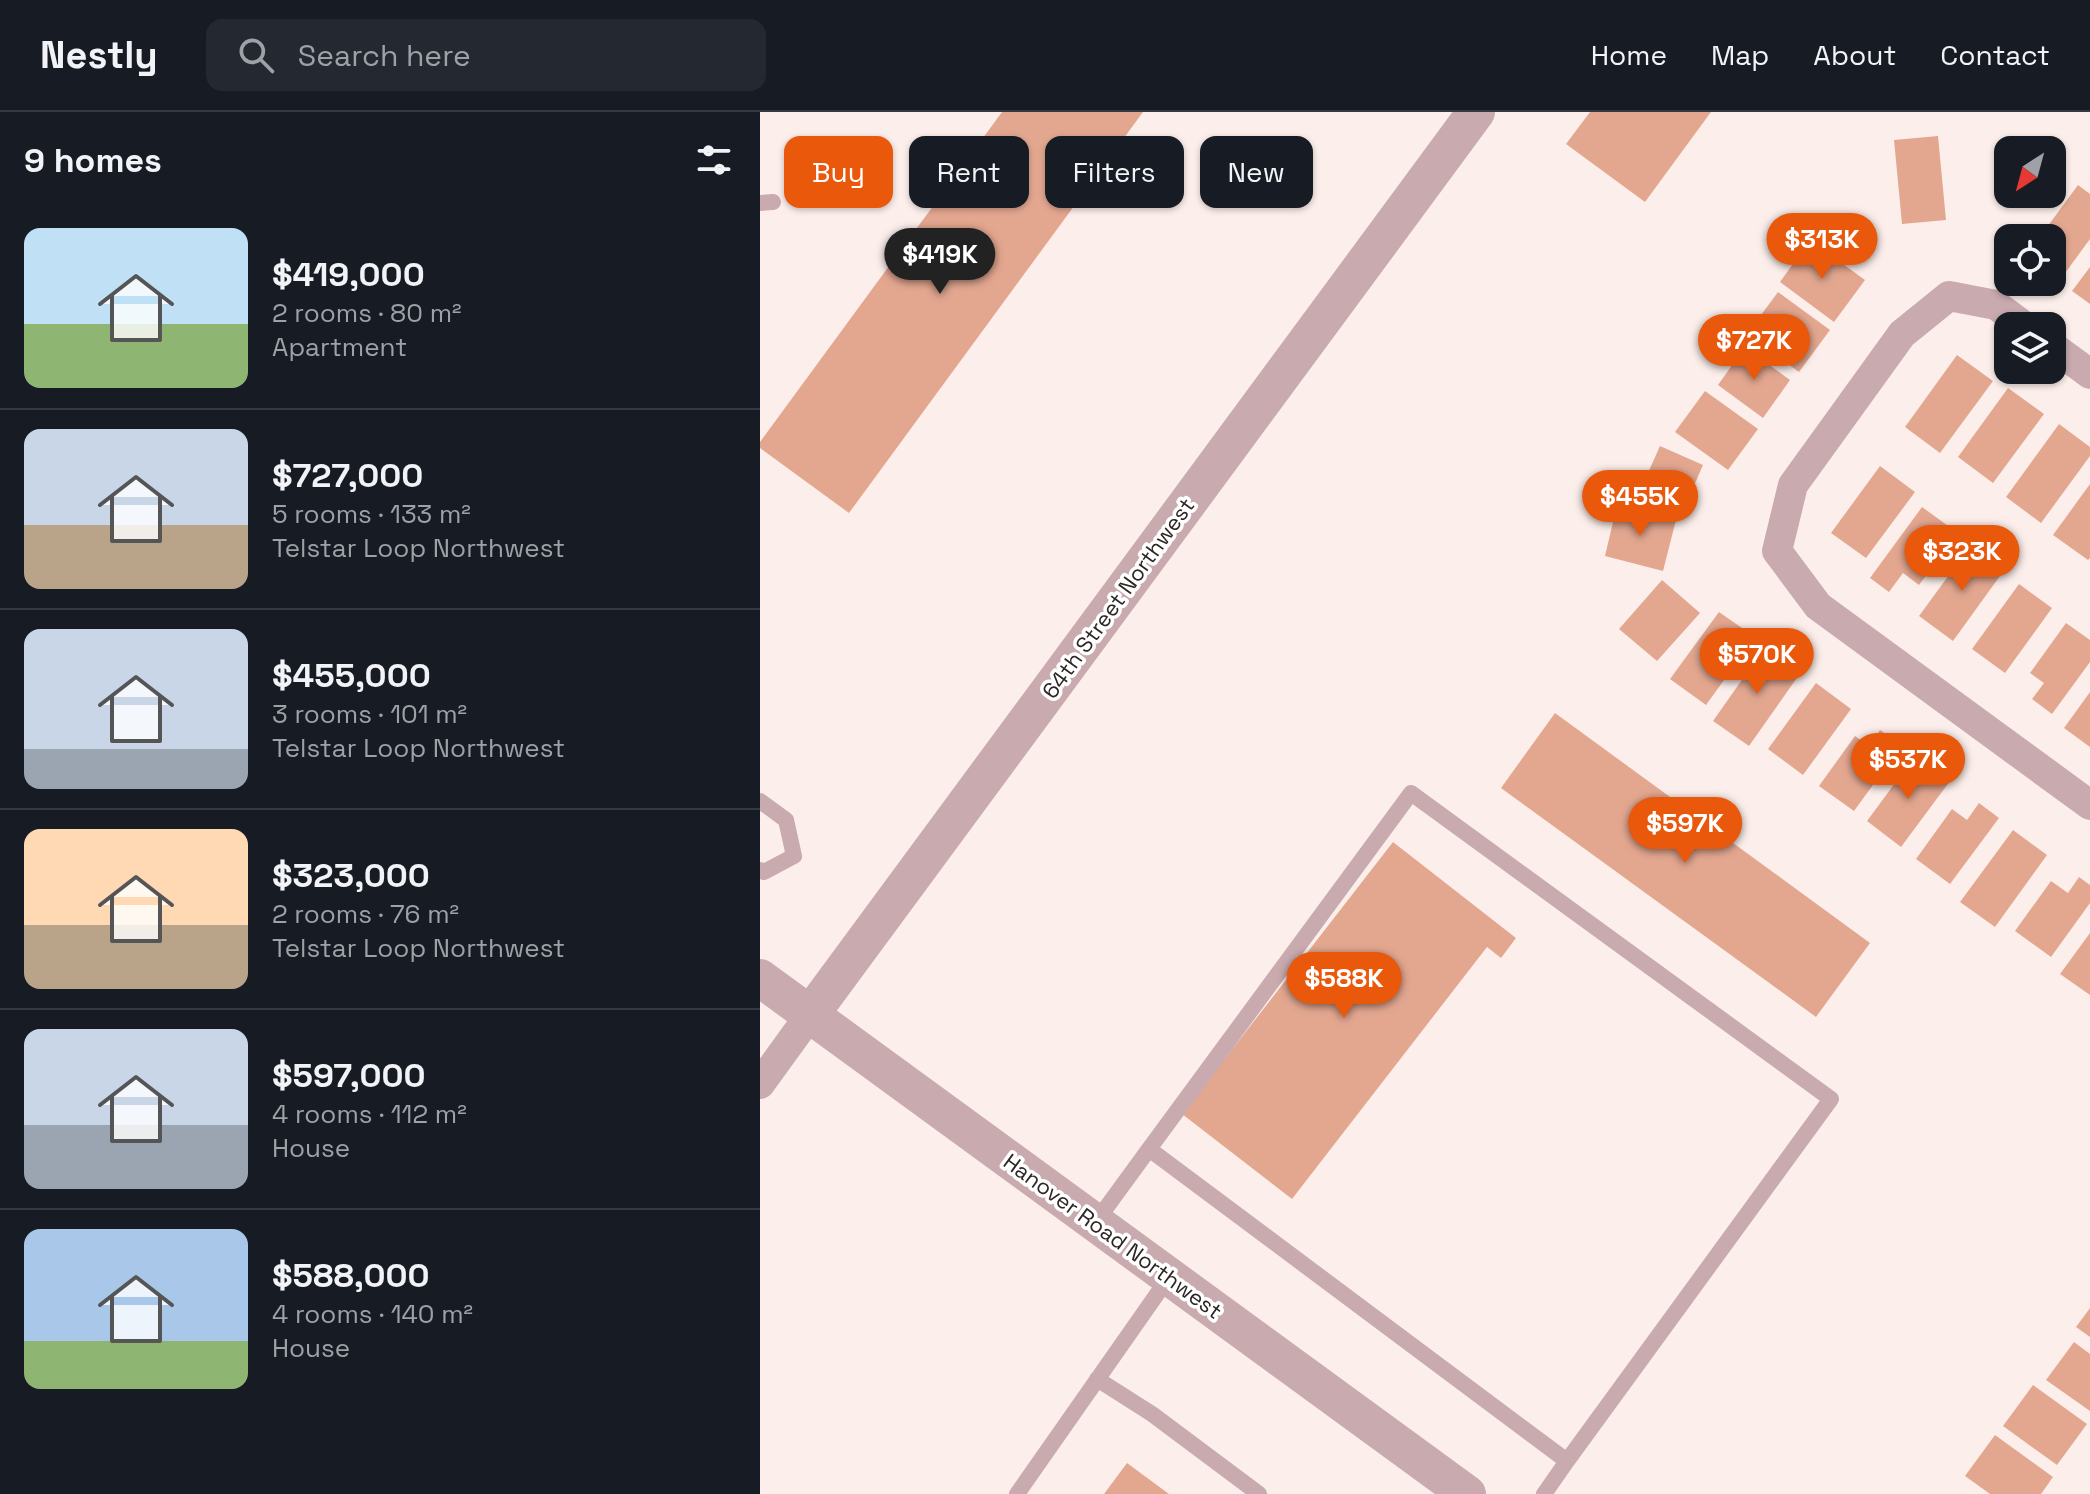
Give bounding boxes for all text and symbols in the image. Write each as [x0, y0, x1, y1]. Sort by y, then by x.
search box [206, 19, 766, 91]
text: Nestly [40, 31, 158, 79]
icon: search [234, 33, 278, 77]
text: Search here [298, 36, 471, 75]
text: Home [1591, 37, 1667, 73]
text: Map [1711, 37, 1769, 73]
text: About [1813, 37, 1896, 73]
text: Contact [1940, 37, 2050, 73]
chip: Buy [784, 136, 893, 208]
chip: Rent [909, 136, 1029, 208]
chip: Filters [1045, 136, 1184, 208]
chip: New [1200, 136, 1313, 208]
north arrow [1994, 136, 2066, 208]
map controls [1994, 136, 2066, 384]
icon: filters [692, 138, 736, 182]
text: 9 homes [24, 139, 162, 182]
pin: $313K [1766, 213, 1878, 281]
text: $313K [1785, 222, 1859, 256]
button: locate [1994, 224, 2066, 296]
pin: $419K [884, 228, 996, 296]
text: $419K [902, 237, 978, 271]
text: $419,000 [272, 253, 425, 296]
icon: home [88, 260, 184, 356]
text: 2 rooms · 80 m² [272, 296, 462, 330]
button: layers [1994, 312, 2066, 384]
pin: $727K [1698, 314, 1810, 382]
text: $727K [1716, 323, 1792, 357]
text: Apartment [272, 330, 407, 364]
text: $727,000 [272, 454, 423, 497]
icon: home [88, 461, 184, 557]
pin: $455K [1584, 470, 1696, 538]
text: $455K [1600, 479, 1680, 513]
street label: 64th Street Northwest [1036, 492, 1200, 704]
text: 5 rooms · 133 m² [272, 497, 471, 531]
pin: $323K [1906, 525, 2018, 593]
text: Telstar Loop Northwest [272, 531, 565, 565]
text: $323K [1922, 534, 2002, 568]
pin: $570K [1701, 628, 1813, 696]
text: $570K [1718, 637, 1796, 671]
text: $455,000 [272, 654, 431, 697]
icon: home [88, 661, 184, 757]
text: 3 rooms · 101 m² [272, 697, 467, 731]
text: Telstar Loop Northwest [272, 731, 565, 765]
pin: $537K [1852, 733, 1964, 801]
text: $537K [1869, 742, 1947, 776]
pin: $597K [1629, 797, 1741, 865]
text: $597K [1646, 806, 1724, 840]
text: $323,000 [272, 854, 430, 897]
icon: home [88, 861, 184, 957]
text: 2 rooms · 76 m² [272, 897, 459, 931]
text: Telstar Loop Northwest [272, 931, 565, 965]
pin: $588K [1288, 952, 1400, 1020]
text: $588K [1305, 961, 1383, 995]
text: $597,000 [272, 1054, 426, 1097]
icon: home [88, 1061, 184, 1157]
text: 4 rooms · 112 m² [272, 1097, 467, 1131]
text: House [272, 1131, 350, 1165]
street label: Hanover Road Northwest [998, 1147, 1228, 1325]
text: $588,000 [272, 1254, 430, 1297]
icon: home [88, 1261, 184, 1357]
text: 4 rooms · 140 m² [272, 1297, 473, 1331]
text: House [272, 1331, 350, 1365]

